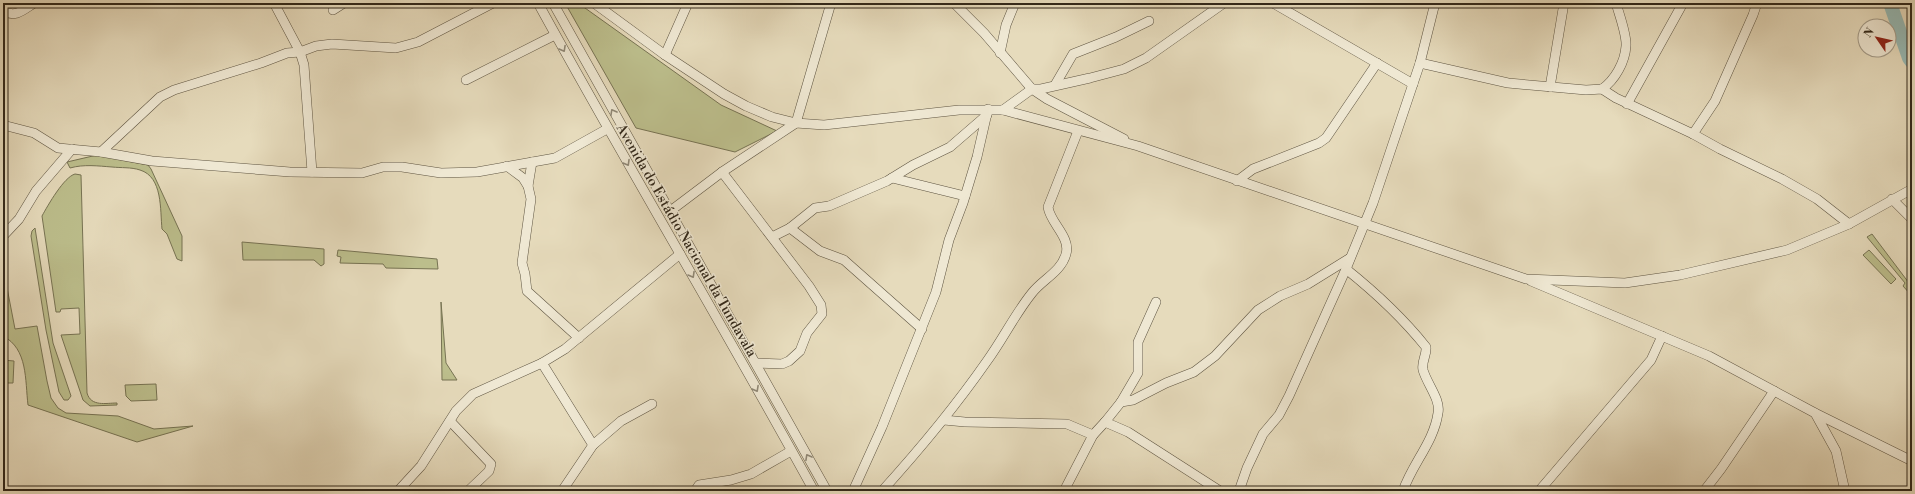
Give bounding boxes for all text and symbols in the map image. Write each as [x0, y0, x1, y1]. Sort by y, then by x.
north arrow [1857, 18, 1897, 58]
text: N [1861, 25, 1878, 40]
one-way arrow [559, 45, 566, 53]
one-way arrow [611, 109, 618, 116]
street label: Avenida do Estádio Nacional da Tundavala [611, 120, 761, 361]
one-way arrow [622, 159, 629, 166]
one-way arrow [688, 271, 695, 278]
one-way arrow [751, 384, 758, 392]
one-way arrow [806, 454, 813, 461]

